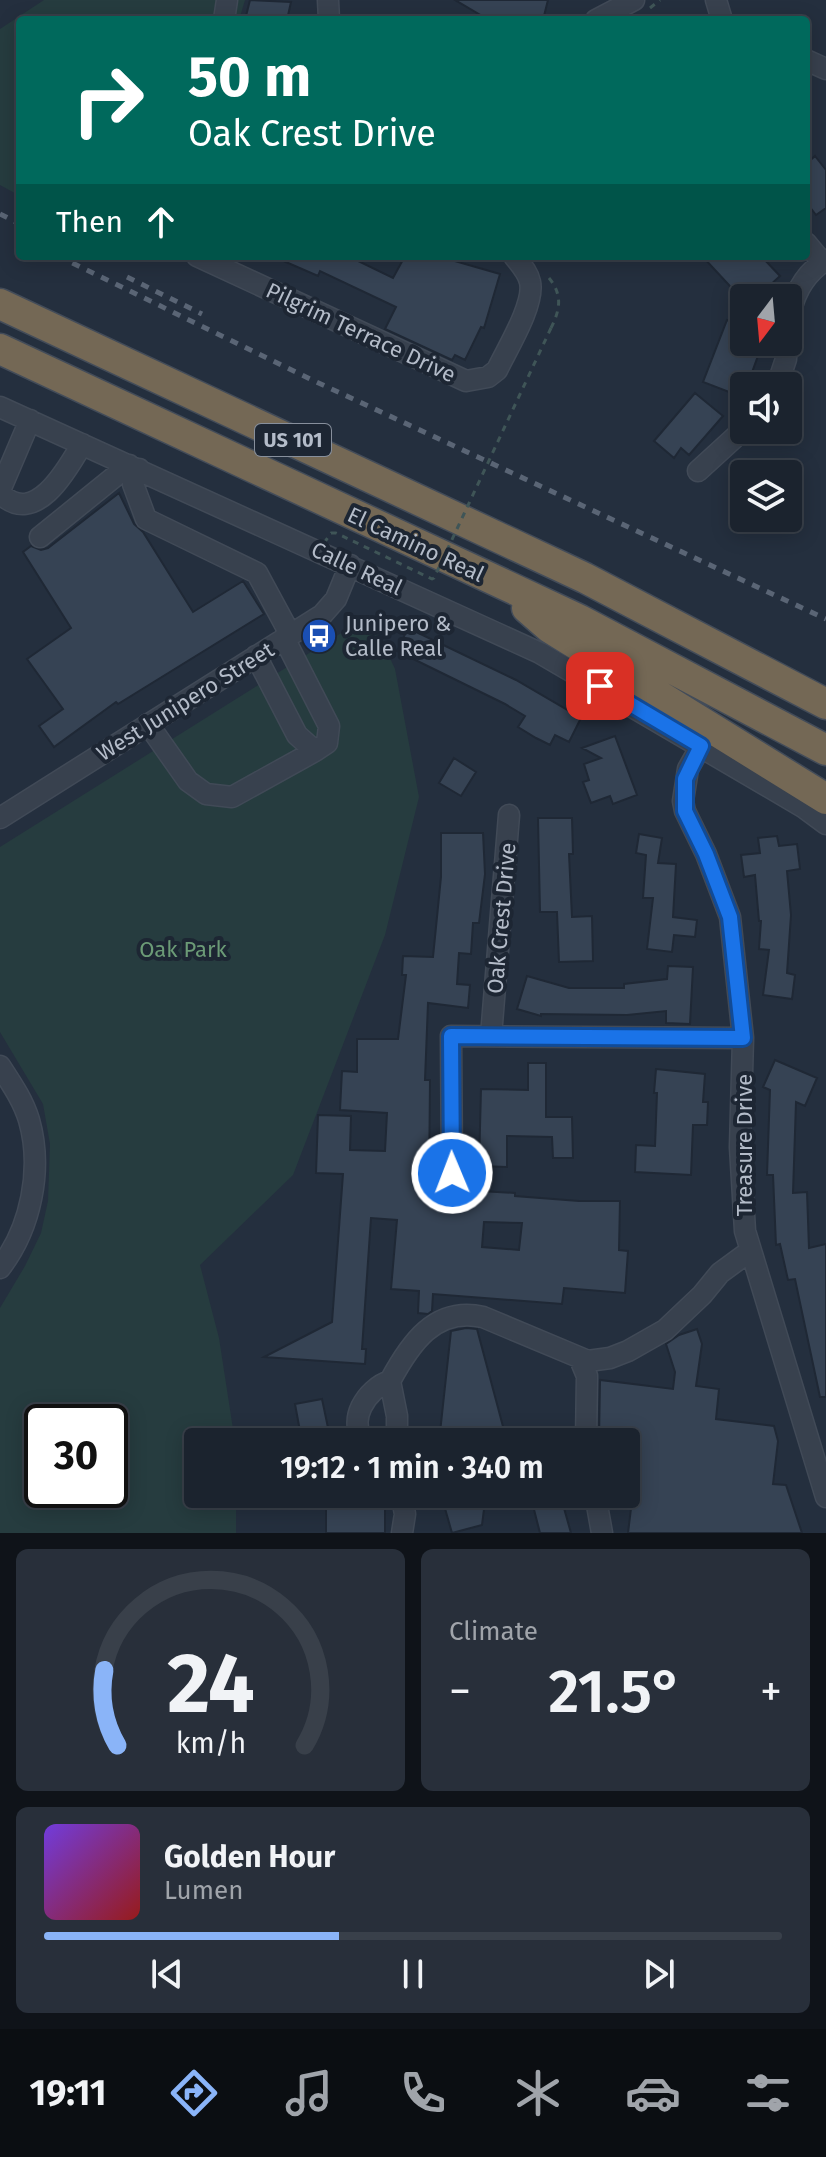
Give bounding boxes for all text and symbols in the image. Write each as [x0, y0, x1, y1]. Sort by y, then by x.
text: 50 m [188, 44, 311, 111]
icon: right [56, 48, 160, 152]
text: Oak Crest Drive [188, 112, 436, 156]
icon: ahead [139, 200, 183, 244]
text: Then [56, 204, 123, 240]
street label: Pilgrim Terrace Drive [262, 277, 460, 388]
north arrow [730, 284, 802, 356]
map controls [730, 284, 802, 532]
button: sound [730, 372, 802, 444]
road number: US 101 [255, 424, 331, 456]
button: layers [730, 460, 802, 532]
street label: El Camino Real [343, 501, 488, 588]
street label: Calle Real [307, 536, 407, 601]
place label: Junipero & Calle Real [345, 610, 451, 662]
bus stop icon: Junipero & Calle Real [300, 617, 338, 655]
street label: West Junipero Street [92, 636, 279, 767]
pin [566, 652, 634, 720]
icon: arrive [578, 664, 622, 708]
street label: Oak Crest Drive [481, 841, 522, 995]
park label: Oak Park [139, 936, 227, 963]
street label: Treasure Drive [731, 1074, 758, 1216]
position arrow [410, 1131, 494, 1215]
speed limit sign: 30 [24, 1404, 128, 1508]
text: 19:12 · 1 min · 340 m [280, 1450, 544, 1486]
text: Climate [449, 1616, 538, 1647]
text: 24 [167, 1634, 254, 1734]
text: 21.5° [549, 1656, 683, 1728]
text: − [449, 1665, 471, 1718]
text: + [760, 1665, 782, 1718]
text: km/h [175, 1726, 246, 1761]
text: Golden Hour [164, 1839, 335, 1875]
text: Lumen [164, 1875, 243, 1906]
icon: previous [145, 1952, 189, 1996]
icon: pause [391, 1952, 435, 1996]
icon: next [637, 1952, 681, 1996]
icon: directions [166, 2065, 222, 2121]
icon: music [281, 2065, 337, 2121]
icon: phone [395, 2065, 451, 2121]
icon: climate [510, 2065, 566, 2121]
icon: car [625, 2065, 681, 2121]
icon: filters [740, 2065, 796, 2121]
text: 19:11 [29, 2071, 107, 2115]

